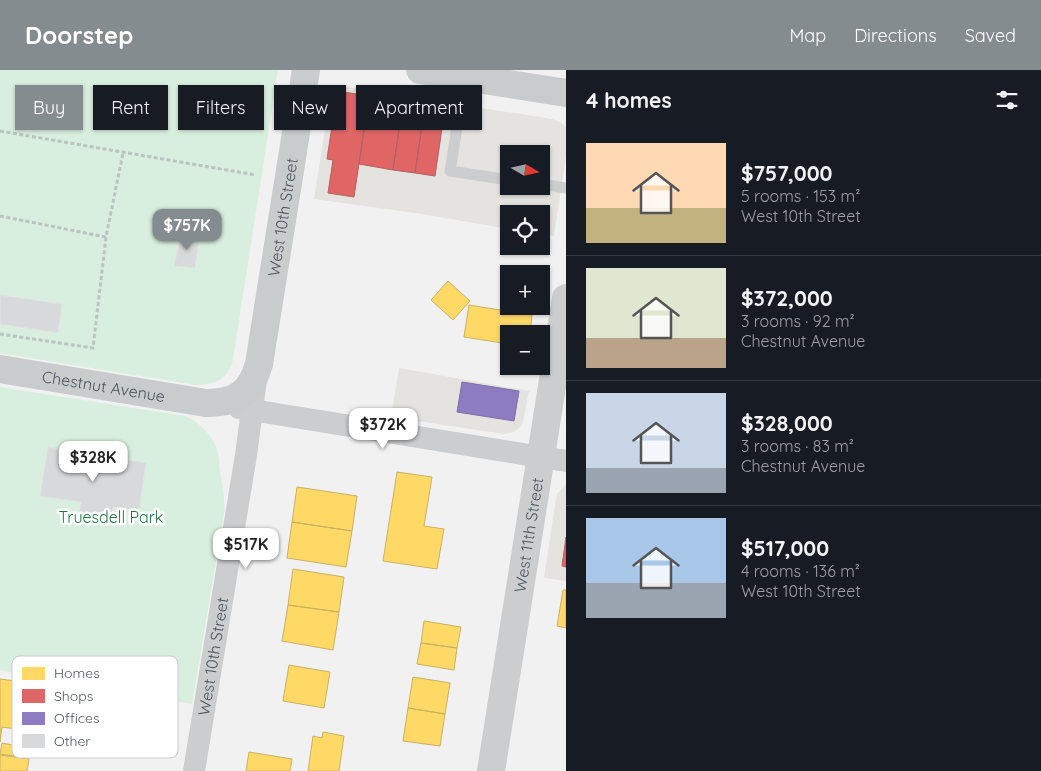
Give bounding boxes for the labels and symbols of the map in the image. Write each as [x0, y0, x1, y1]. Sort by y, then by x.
north arrow [500, 145, 550, 195]
street label: West 10th Street [263, 156, 302, 278]
pin: $757K [152, 208, 222, 251]
street label: Chestnut Avenue [41, 366, 167, 406]
pin: $372K [348, 408, 418, 450]
pin: $328K [58, 440, 128, 483]
street label: West 11th Street [509, 476, 547, 594]
park label: Truesdell Park [59, 507, 163, 527]
pin: $517K [211, 528, 281, 570]
street label: West 10th Street [193, 596, 232, 717]
legend [12, 656, 178, 758]
text: Homes [54, 664, 100, 682]
text: Shops [54, 687, 93, 705]
text: Offices [54, 709, 100, 727]
text: Other [54, 732, 91, 750]

